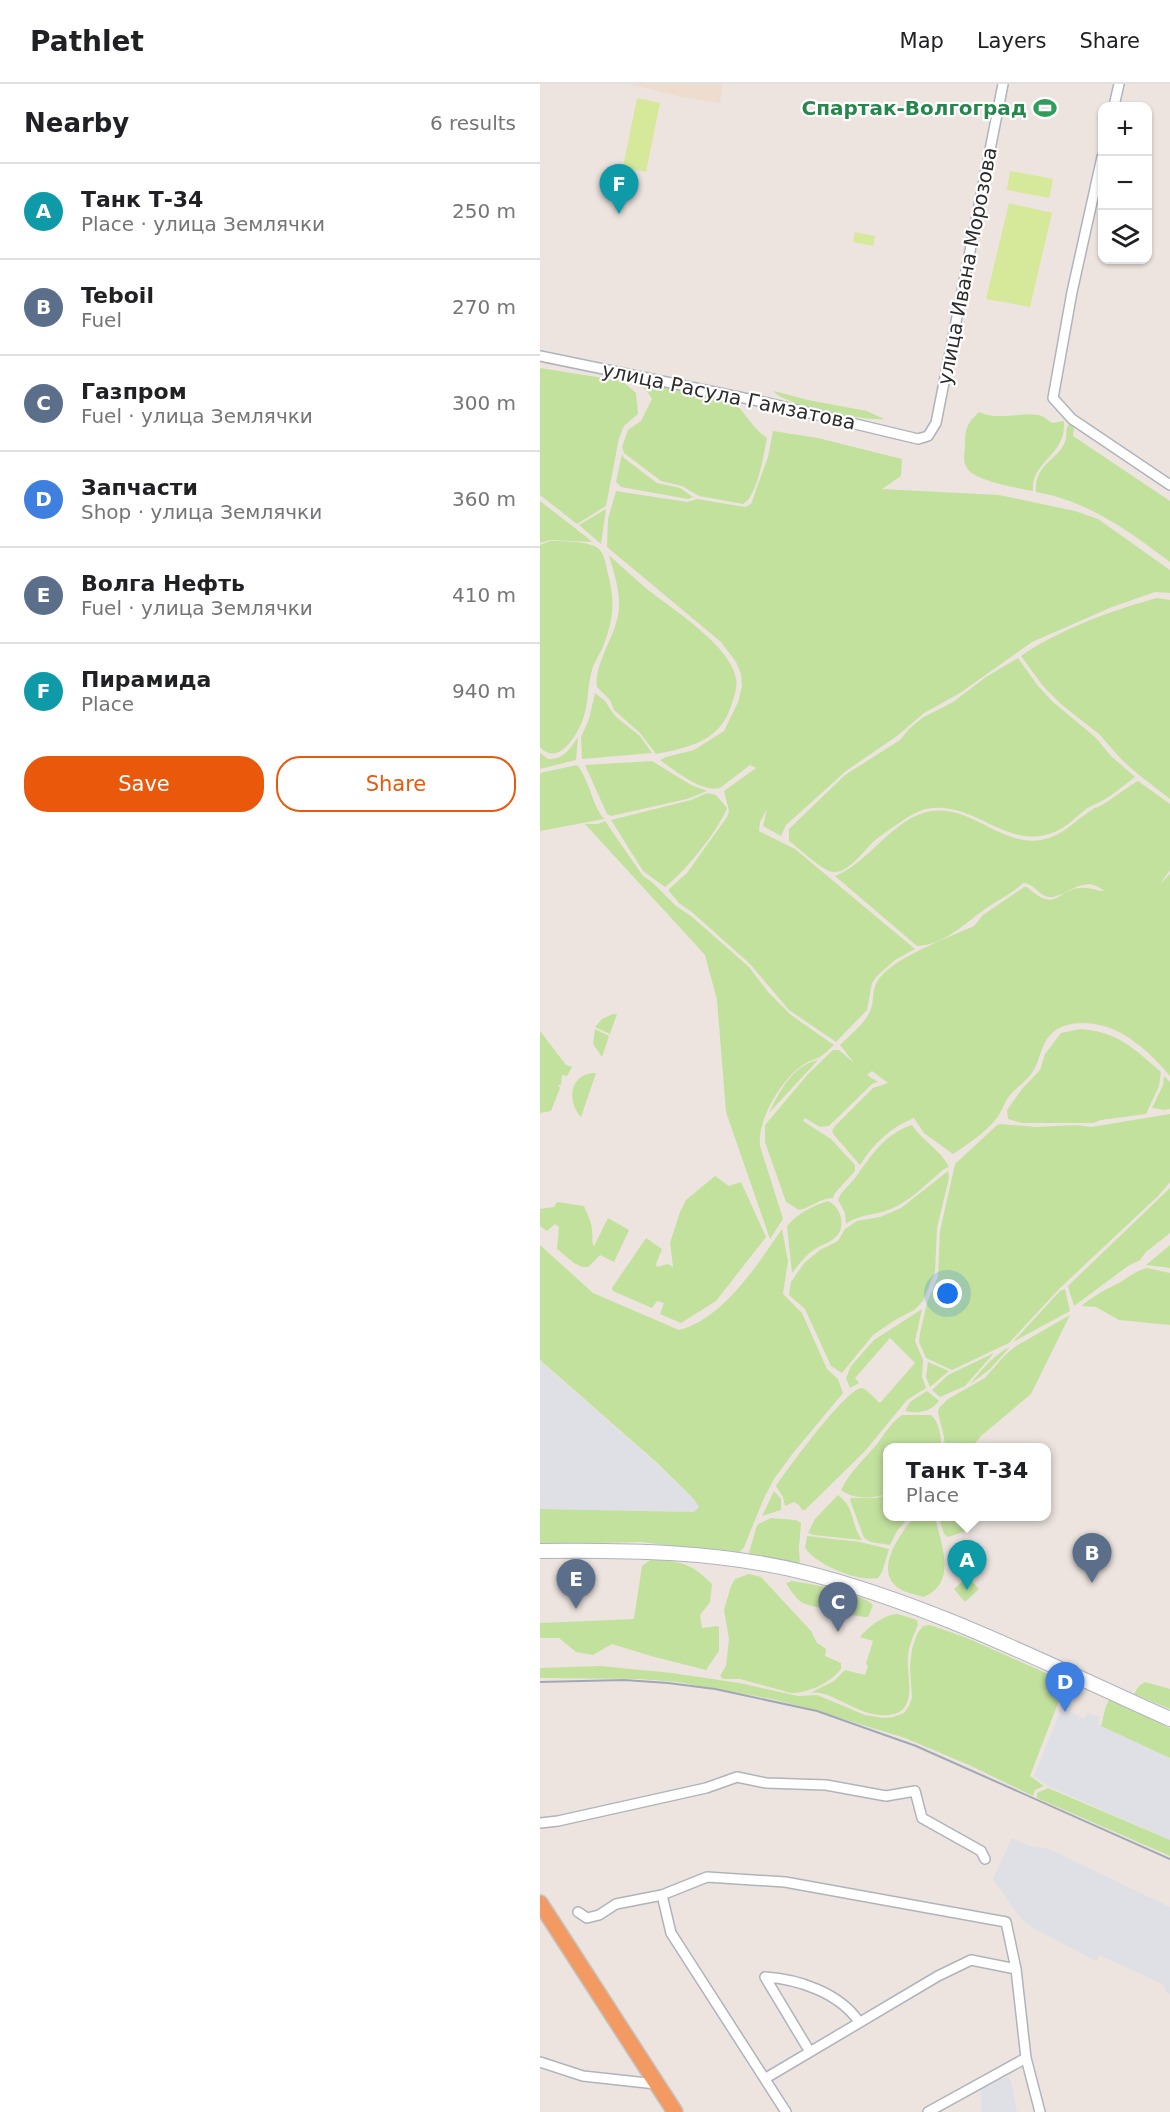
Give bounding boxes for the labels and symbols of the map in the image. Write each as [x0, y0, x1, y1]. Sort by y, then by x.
sports icon: Спартак-Волгоград [1032, 95, 1058, 121]
place label: Спартак-Волгоград [801, 96, 1027, 120]
street label: улица Ивана Морозова [932, 145, 1002, 387]
pin: F [600, 164, 638, 214]
street label: улица Расула Гамзатова [600, 357, 858, 435]
your location [933, 1279, 962, 1308]
pin: B [1072, 1534, 1112, 1583]
pin: A [948, 1540, 986, 1590]
pin: E [556, 1560, 596, 1609]
pin: C [818, 1582, 858, 1632]
pin: D [1046, 1662, 1084, 1712]

